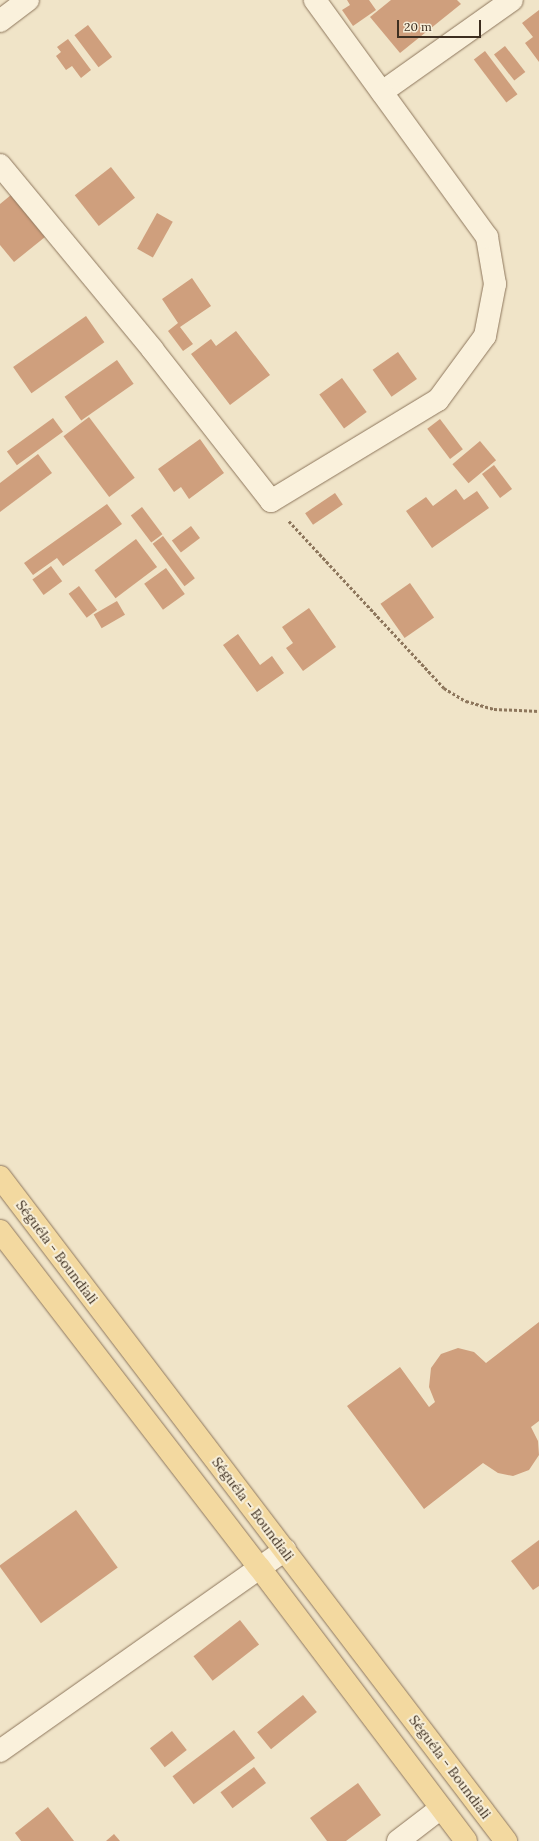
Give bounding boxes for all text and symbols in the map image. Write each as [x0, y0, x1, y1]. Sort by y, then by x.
scale bar [399, 12, 483, 38]
text: 20 m [404, 19, 432, 34]
street label: Séguéla - Boundiali [13, 1197, 101, 1307]
street label: Séguéla - Boundiali [209, 1454, 297, 1564]
street label: Séguéla - Boundiali [406, 1712, 494, 1822]

